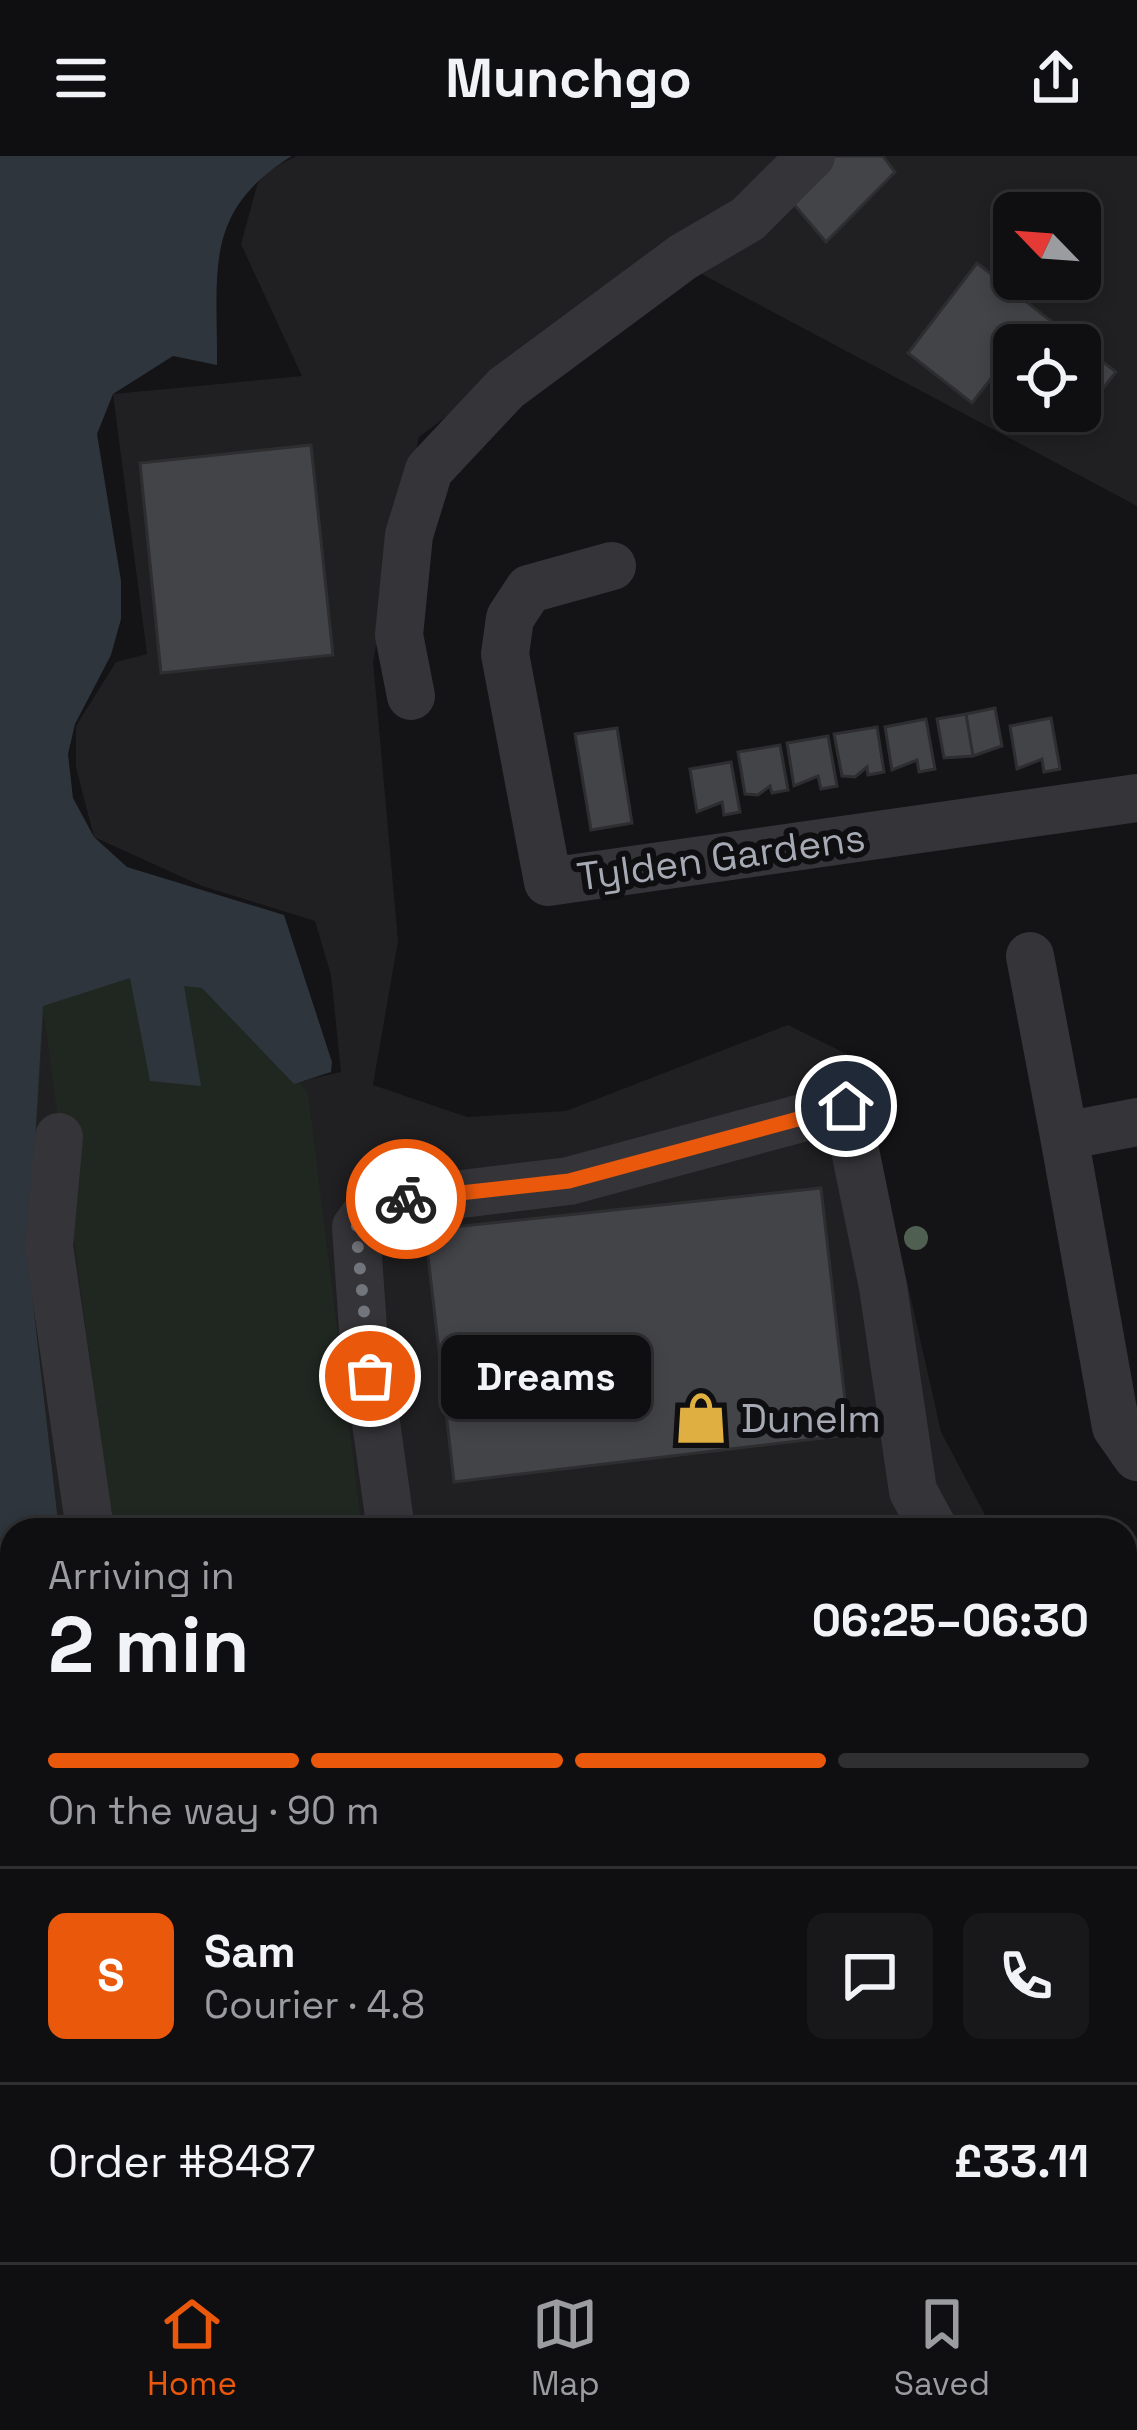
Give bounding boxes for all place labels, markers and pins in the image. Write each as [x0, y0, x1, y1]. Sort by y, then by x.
pin [795, 1055, 897, 1157]
pin [319, 1325, 421, 1427]
callout: Dreams [442, 1334, 652, 1418]
shop icon: Dunelm [672, 1389, 730, 1447]
place label: Dunelm [741, 1394, 881, 1443]

